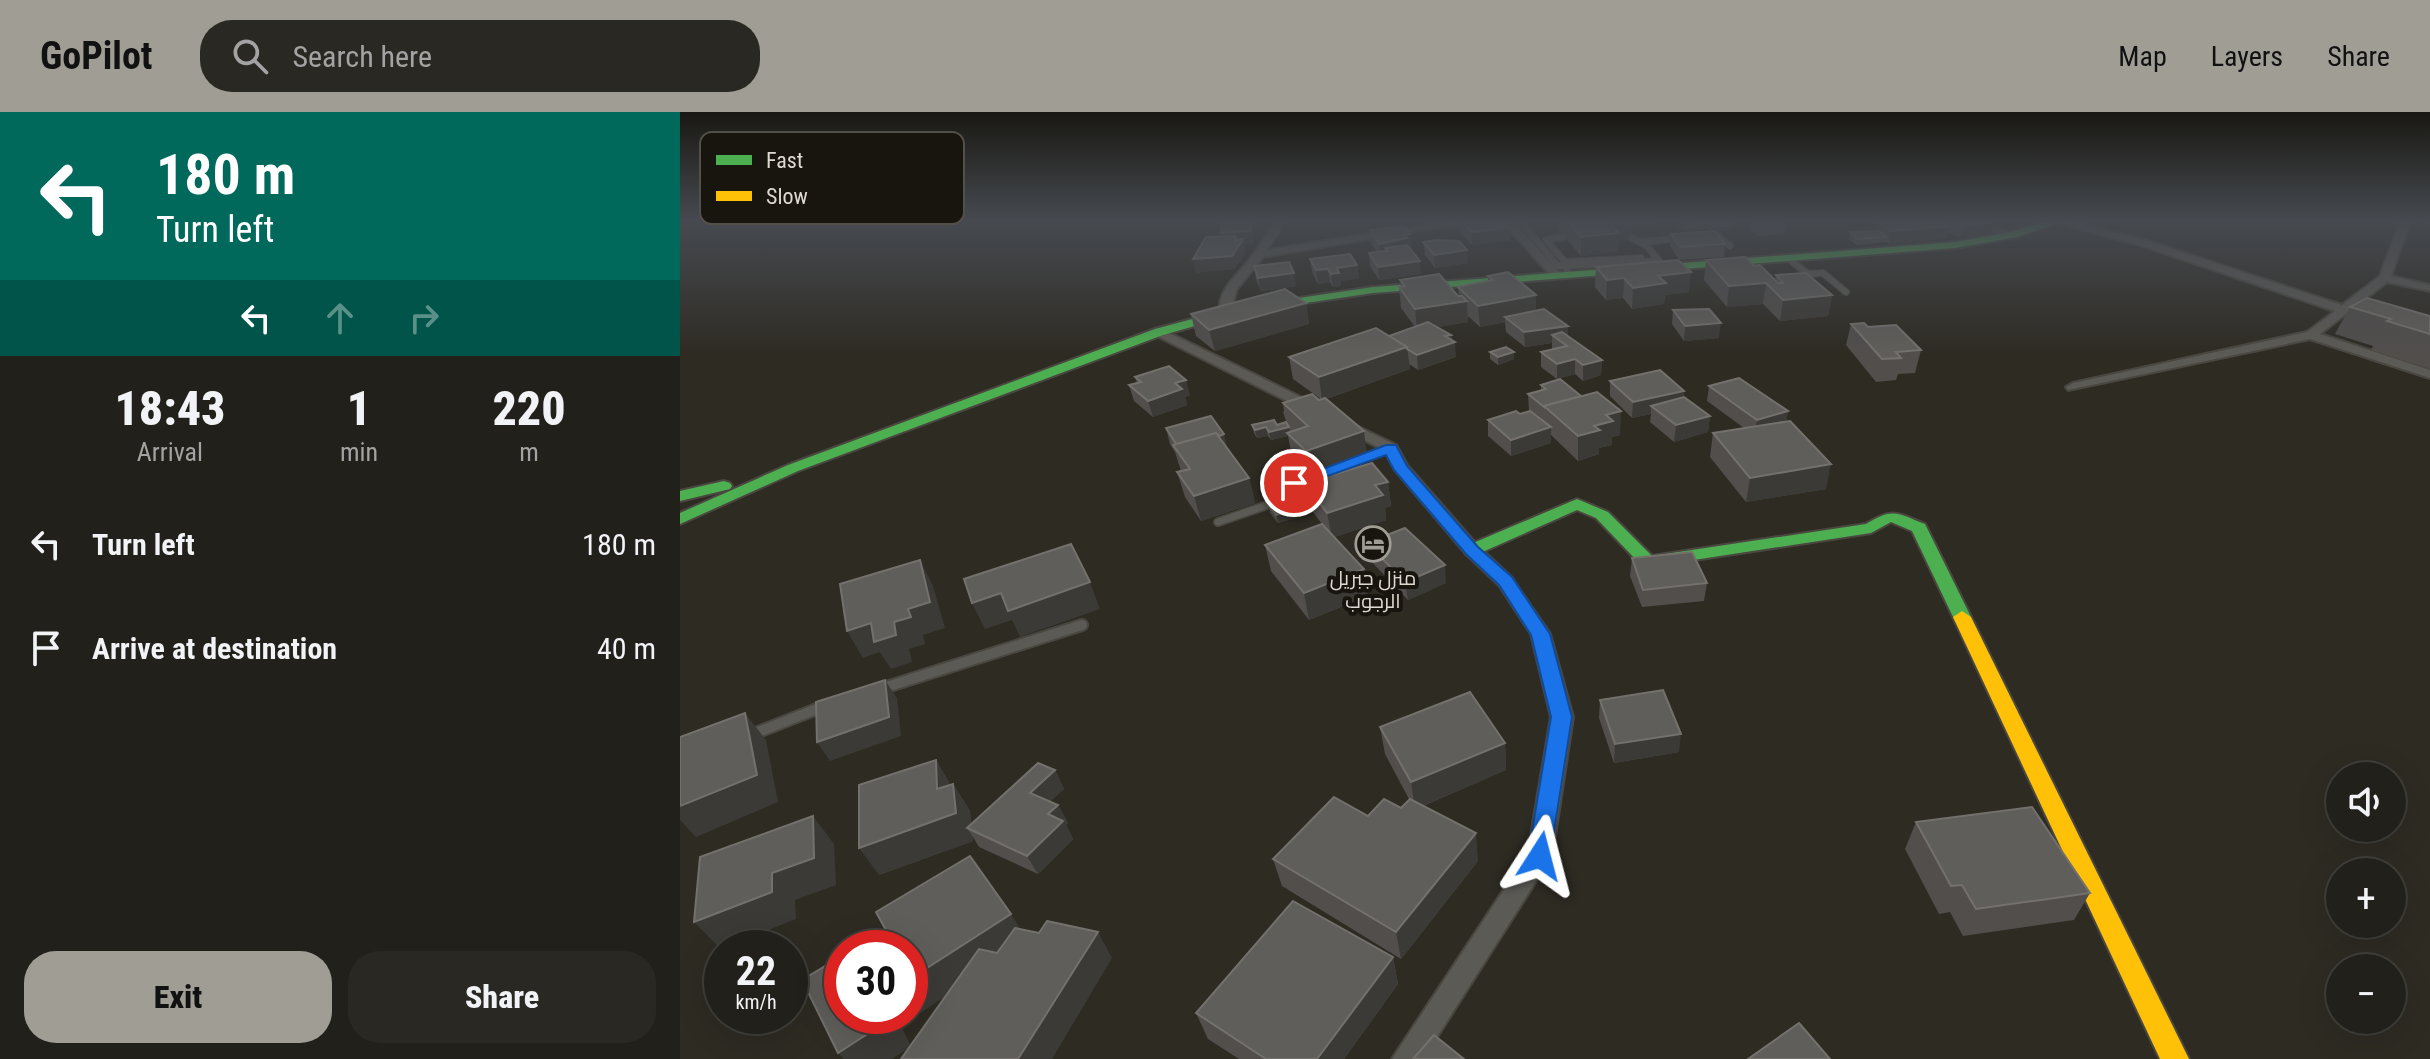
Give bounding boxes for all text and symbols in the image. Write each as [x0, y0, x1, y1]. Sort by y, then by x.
search box [200, 20, 760, 92]
text: GoPilot [40, 34, 152, 78]
icon: search [228, 34, 272, 78]
text: Search here [292, 39, 432, 74]
text: Map [2118, 40, 2167, 73]
text: Layers [2211, 40, 2283, 73]
text: Share [2327, 40, 2390, 73]
legend [700, 132, 964, 224]
text: 180 m [156, 142, 295, 208]
icon: left [24, 144, 128, 248]
text: Fast [766, 148, 803, 173]
text: Slow [766, 184, 808, 209]
text: Turn left [156, 209, 274, 251]
icon: left [234, 296, 278, 340]
icon: ahead [318, 296, 362, 340]
icon: right [402, 296, 446, 340]
text: 18:43 [114, 380, 226, 437]
text: 1 [347, 380, 371, 437]
text: 220 [492, 380, 566, 437]
text: Arrival [137, 437, 203, 467]
text: min [340, 437, 378, 467]
text: m [519, 437, 539, 467]
pin [1260, 449, 1328, 517]
icon: arrive [1272, 461, 1316, 505]
icon: left [24, 522, 68, 566]
hotel icon: منزل جبريل الرجوب [1354, 525, 1392, 563]
text: Turn left [92, 527, 195, 562]
text: 180 m [582, 527, 656, 562]
place label: منزل جبريل الرجوب [1330, 566, 1416, 613]
icon: arrive [24, 626, 68, 670]
text: Arrive at destination [92, 631, 337, 666]
text: 40 m [597, 631, 656, 666]
map controls [2326, 762, 2406, 1034]
button: sound [2326, 762, 2406, 842]
position arrow [1498, 814, 1582, 898]
button: + [2326, 858, 2406, 938]
speed limit sign: 30 [824, 930, 928, 1034]
text: 22 [736, 948, 776, 995]
button: Exit [24, 951, 332, 1043]
button: Share [348, 951, 656, 1043]
button: − [2326, 954, 2406, 1034]
text: km/h [735, 990, 777, 1014]

